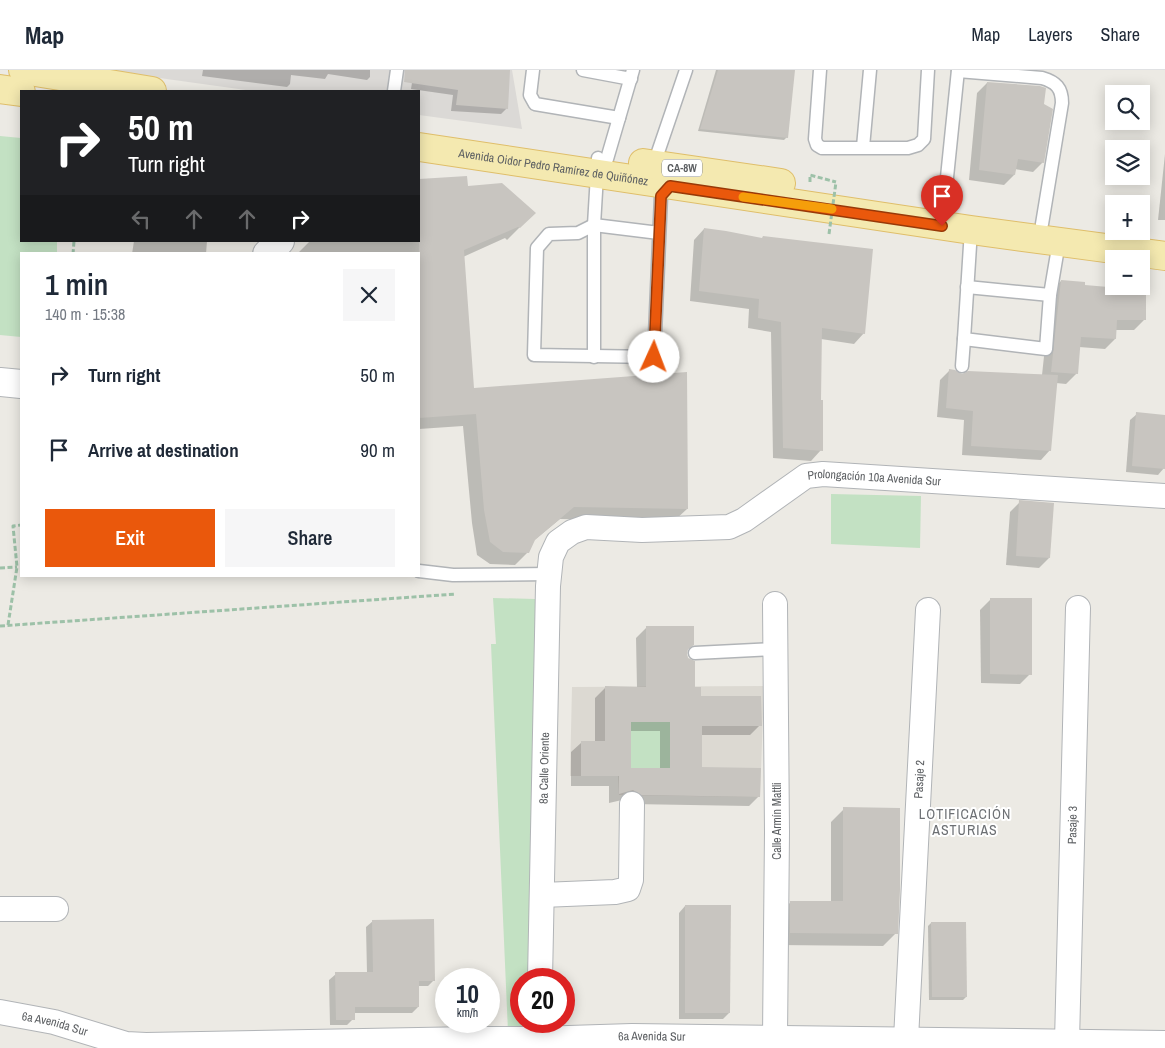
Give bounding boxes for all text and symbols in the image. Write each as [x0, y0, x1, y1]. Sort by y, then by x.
text: Map [25, 19, 64, 51]
text: Map [972, 22, 1000, 47]
text: Layers [1028, 22, 1073, 47]
text: Share [1101, 22, 1140, 47]
map controls [1105, 85, 1150, 295]
button: search [1105, 85, 1150, 130]
text: 50 m [128, 104, 193, 151]
icon: right [45, 110, 110, 175]
button: layers [1105, 140, 1150, 185]
street label: Avenida Oidor Pedro Ramírez de Quiñónez [457, 145, 650, 189]
text: Turn right [128, 149, 205, 179]
road number: CA-8W [662, 160, 702, 176]
pin [921, 175, 963, 226]
icon: arrive [928, 182, 956, 210]
button: + [1105, 195, 1150, 240]
icon: left [127, 205, 155, 233]
icon: ahead [180, 205, 208, 233]
icon: ahead [233, 205, 261, 233]
icon: right [286, 205, 314, 233]
button: − [1105, 250, 1150, 295]
text: 1 min [45, 264, 108, 304]
button: close [343, 269, 395, 321]
text: 140 m · 15:38 [45, 303, 125, 325]
position arrow [627, 330, 679, 382]
icon: right [45, 361, 73, 389]
text: Turn right [88, 362, 160, 388]
text: 50 m [360, 362, 395, 388]
icon: arrive [45, 436, 73, 464]
text: Arrive at destination [88, 437, 239, 463]
text: 90 m [360, 437, 395, 463]
street label: Prolongación 10a Avenida Sur [807, 466, 942, 490]
button: Exit [45, 509, 215, 567]
button: Share [225, 509, 395, 567]
street label: 8a Calle Oriente [536, 732, 553, 804]
street label: Pasaje 2 [910, 760, 928, 799]
street label: Calle Armín Mattli [769, 782, 785, 860]
district label: LOTIFICACIÓN ASTURIAS [919, 805, 1011, 839]
street label: Pasaje 3 [1064, 806, 1081, 844]
speed limit sign: 20 [510, 968, 575, 1033]
text: 10 [456, 977, 479, 1011]
text: km/h [457, 1005, 478, 1021]
street label: 6a Avenida Sur [21, 1008, 90, 1040]
street label: 6a Avenida Sur [618, 1028, 686, 1045]

